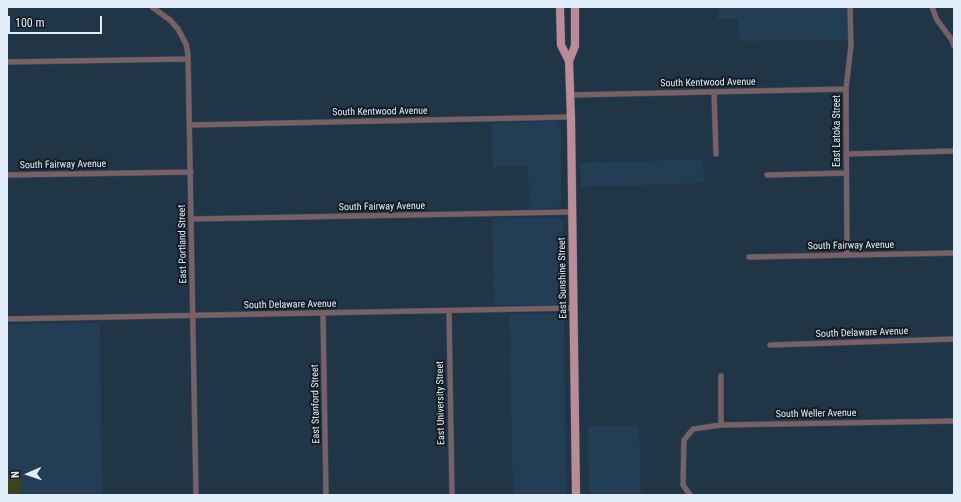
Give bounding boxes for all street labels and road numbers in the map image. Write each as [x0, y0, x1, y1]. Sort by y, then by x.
street label: South Kentwood Avenue [660, 76, 756, 90]
street label: East Latoka Street [831, 95, 843, 167]
street label: South Kentwood Avenue [332, 105, 428, 119]
street label: South Fairway Avenue [20, 158, 106, 172]
street label: South Fairway Avenue [339, 200, 425, 214]
street label: East Portland Street [176, 204, 190, 284]
street label: East Sunshine Street [556, 237, 570, 319]
street label: South Fairway Avenue [808, 239, 894, 253]
street label: South Delaware Avenue [244, 298, 336, 312]
street label: South Delaware Avenue [816, 325, 908, 341]
street label: East University Street [434, 361, 448, 445]
street label: East Stanford Street [309, 364, 323, 444]
street label: South Weller Avenue [776, 407, 856, 421]

